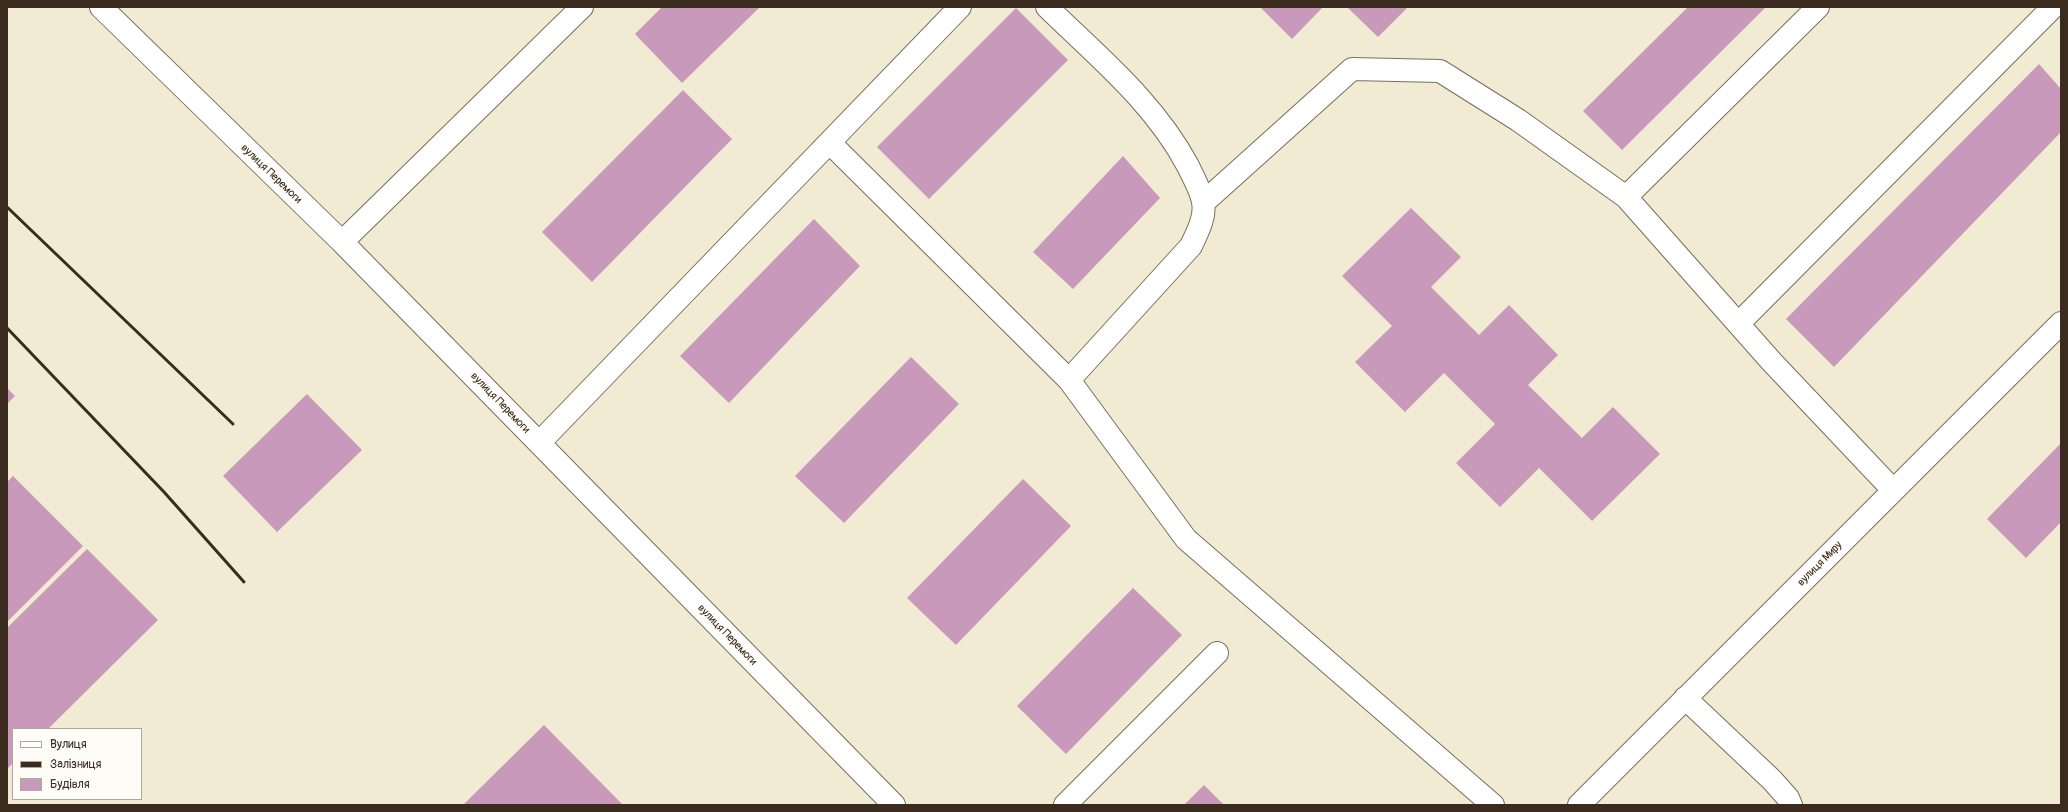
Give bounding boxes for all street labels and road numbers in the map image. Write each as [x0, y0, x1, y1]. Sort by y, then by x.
street label: вулиця Перемоги [238, 142, 304, 206]
street label: вулиця Перемоги [468, 370, 532, 436]
street label: вулиця Миру [1795, 539, 1845, 589]
street label: вулиця Перемоги [695, 602, 759, 668]

